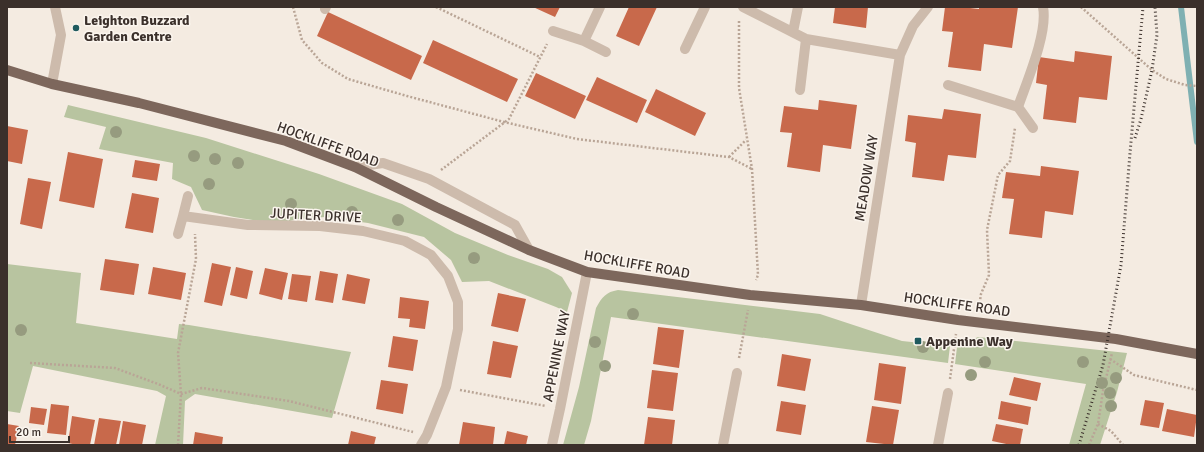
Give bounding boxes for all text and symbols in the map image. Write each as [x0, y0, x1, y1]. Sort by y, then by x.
place label: Leighton Buzzard Garden Centre [84, 12, 190, 45]
marker: Leighton Buzzard Garden Centre [71, 23, 81, 33]
street label: HOCKLIFFE ROAD [275, 118, 381, 171]
street label: MEADOW WAY [851, 134, 882, 223]
street label: JUPITER DRIVE [270, 205, 362, 226]
street label: HOCKLIFFE ROAD [583, 247, 691, 282]
street label: HOCKLIFFE ROAD [903, 289, 1011, 320]
street label: APPENINE WAY [539, 309, 574, 403]
place label: Appenine Way [926, 333, 1013, 350]
marker: Appenine Way [913, 336, 923, 346]
scale bar [10, 418, 69, 444]
text: 20 m [16, 425, 41, 440]

